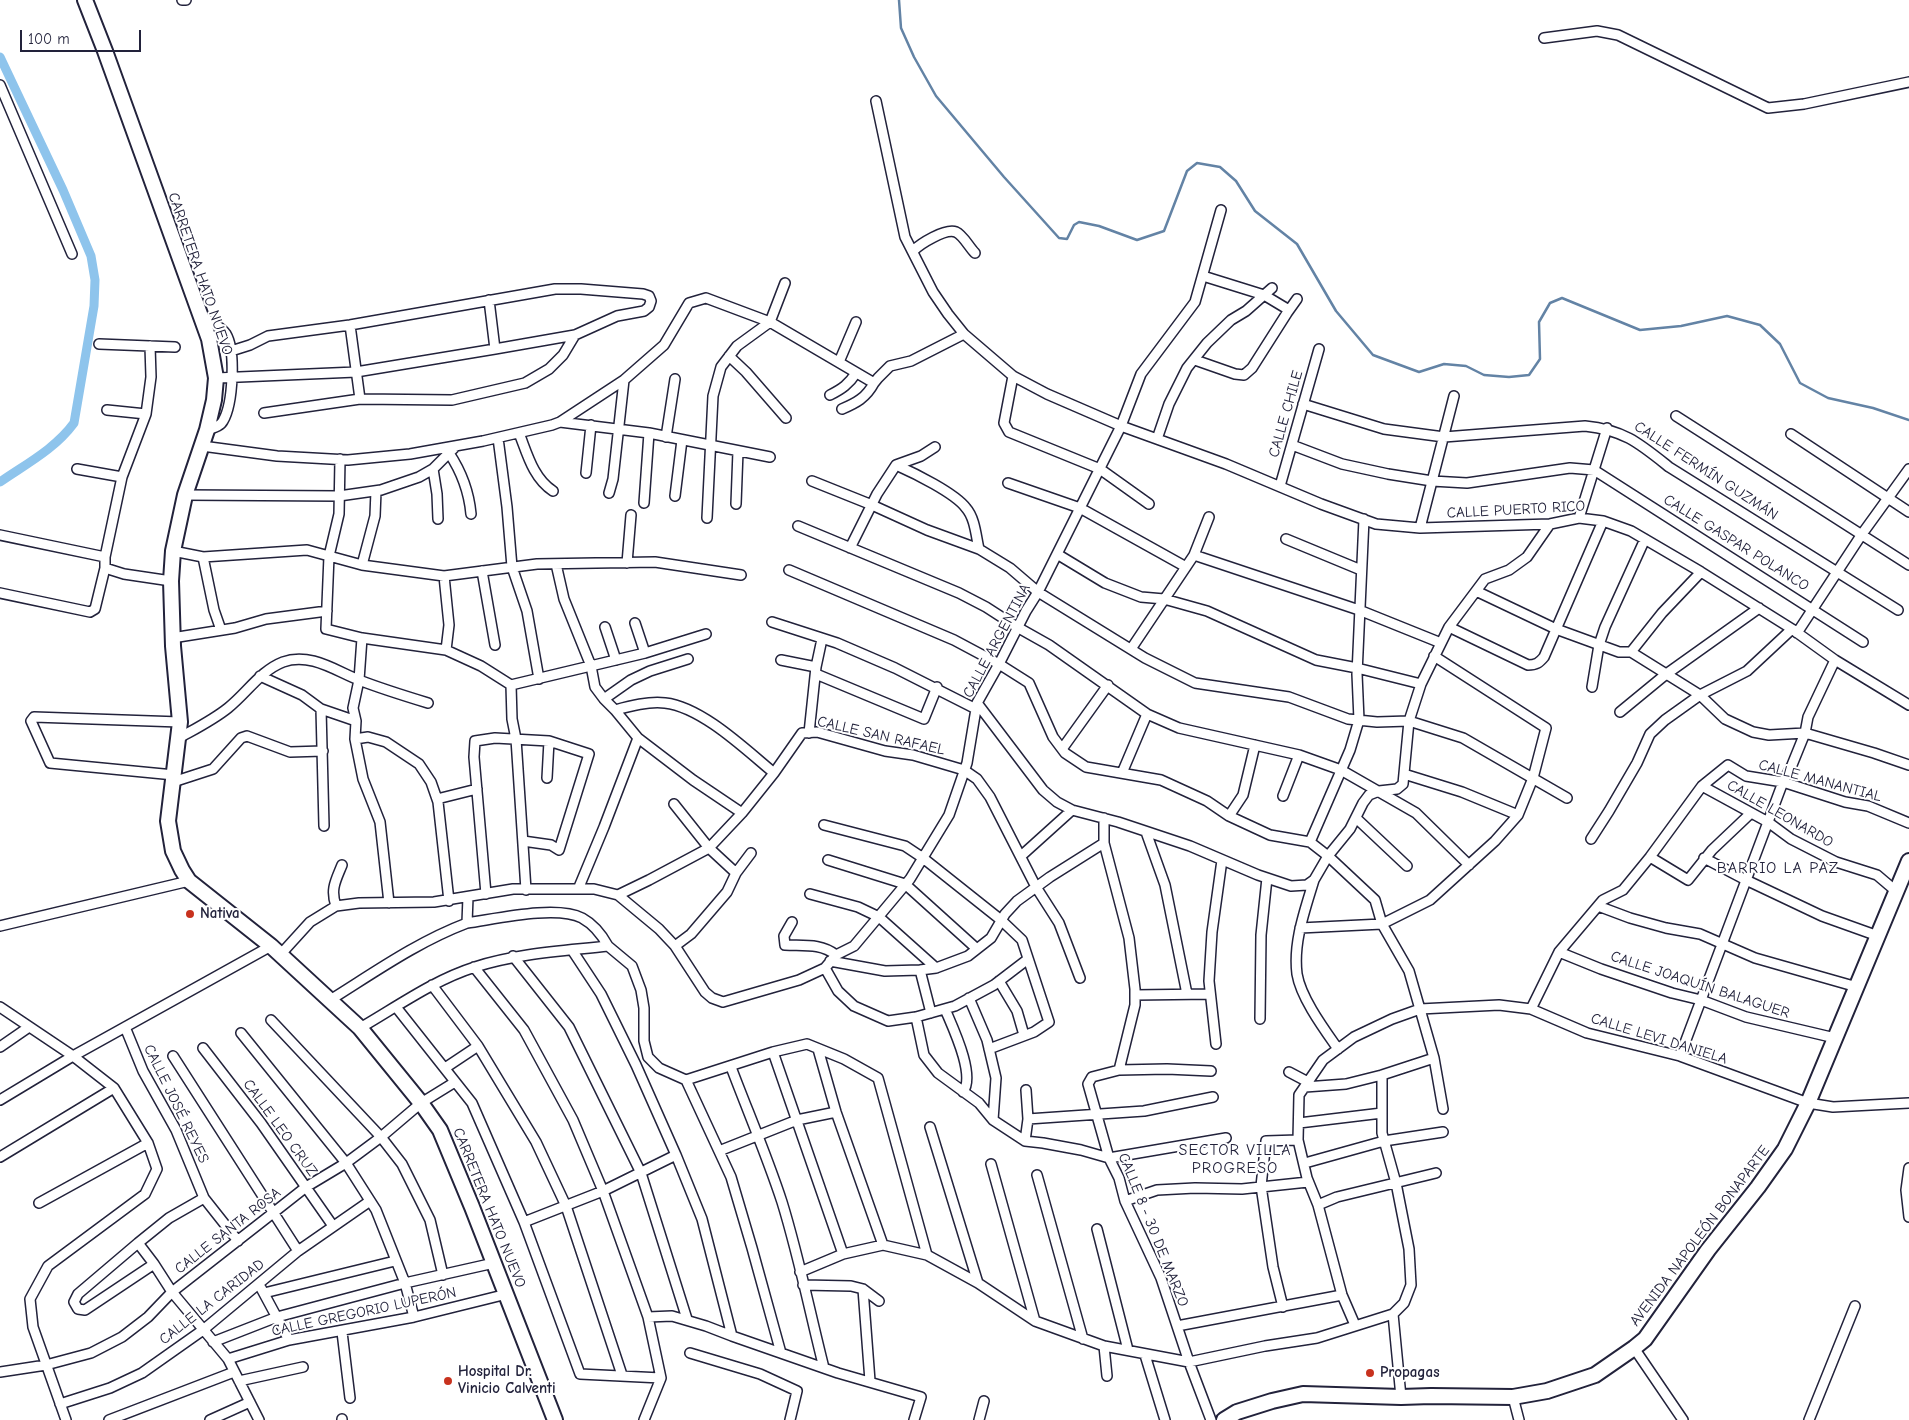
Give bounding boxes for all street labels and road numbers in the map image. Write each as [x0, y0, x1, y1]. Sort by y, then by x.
street label: CARRETERA HATO NUEVO [164, 190, 236, 358]
street label: CALLE CHILE [1265, 369, 1307, 459]
street label: CALLE FERMÍN GUZMÁN [1631, 418, 1781, 524]
street label: CALLE GASPAR POLANCO [1660, 491, 1812, 595]
street label: CALLE PUERTO RICO [1446, 497, 1586, 523]
street label: CALLE ARGENTINA [959, 581, 1035, 701]
street label: CALLE SAN RAFAEL [816, 713, 946, 759]
street label: CALLE MANANTIAL [1757, 756, 1883, 806]
street label: CALLE LEONARDO [1724, 776, 1836, 852]
street label: CALLE JOAQUÍN BALAGUER [1608, 948, 1792, 1022]
street label: CALLE LEVI DANIELA [1589, 1010, 1729, 1068]
street label: CALLE JOSÉ REYES [139, 1042, 213, 1166]
street label: CALLE LEO CRUZ [239, 1076, 321, 1180]
street label: CARRETERA HATO NUEVO [449, 1125, 529, 1291]
street label: AVENIDA NAPOLEÓN BONAPARTE [1626, 1142, 1774, 1330]
street label: CALLE 8 - 30 DE MARZO [1114, 1151, 1192, 1309]
street label: CALLE SANTA ROSA [171, 1184, 285, 1278]
street label: CALLE LA CARIDAD [156, 1255, 268, 1349]
street label: CALLE GREGORIO LUPERÓN [270, 1284, 458, 1340]

